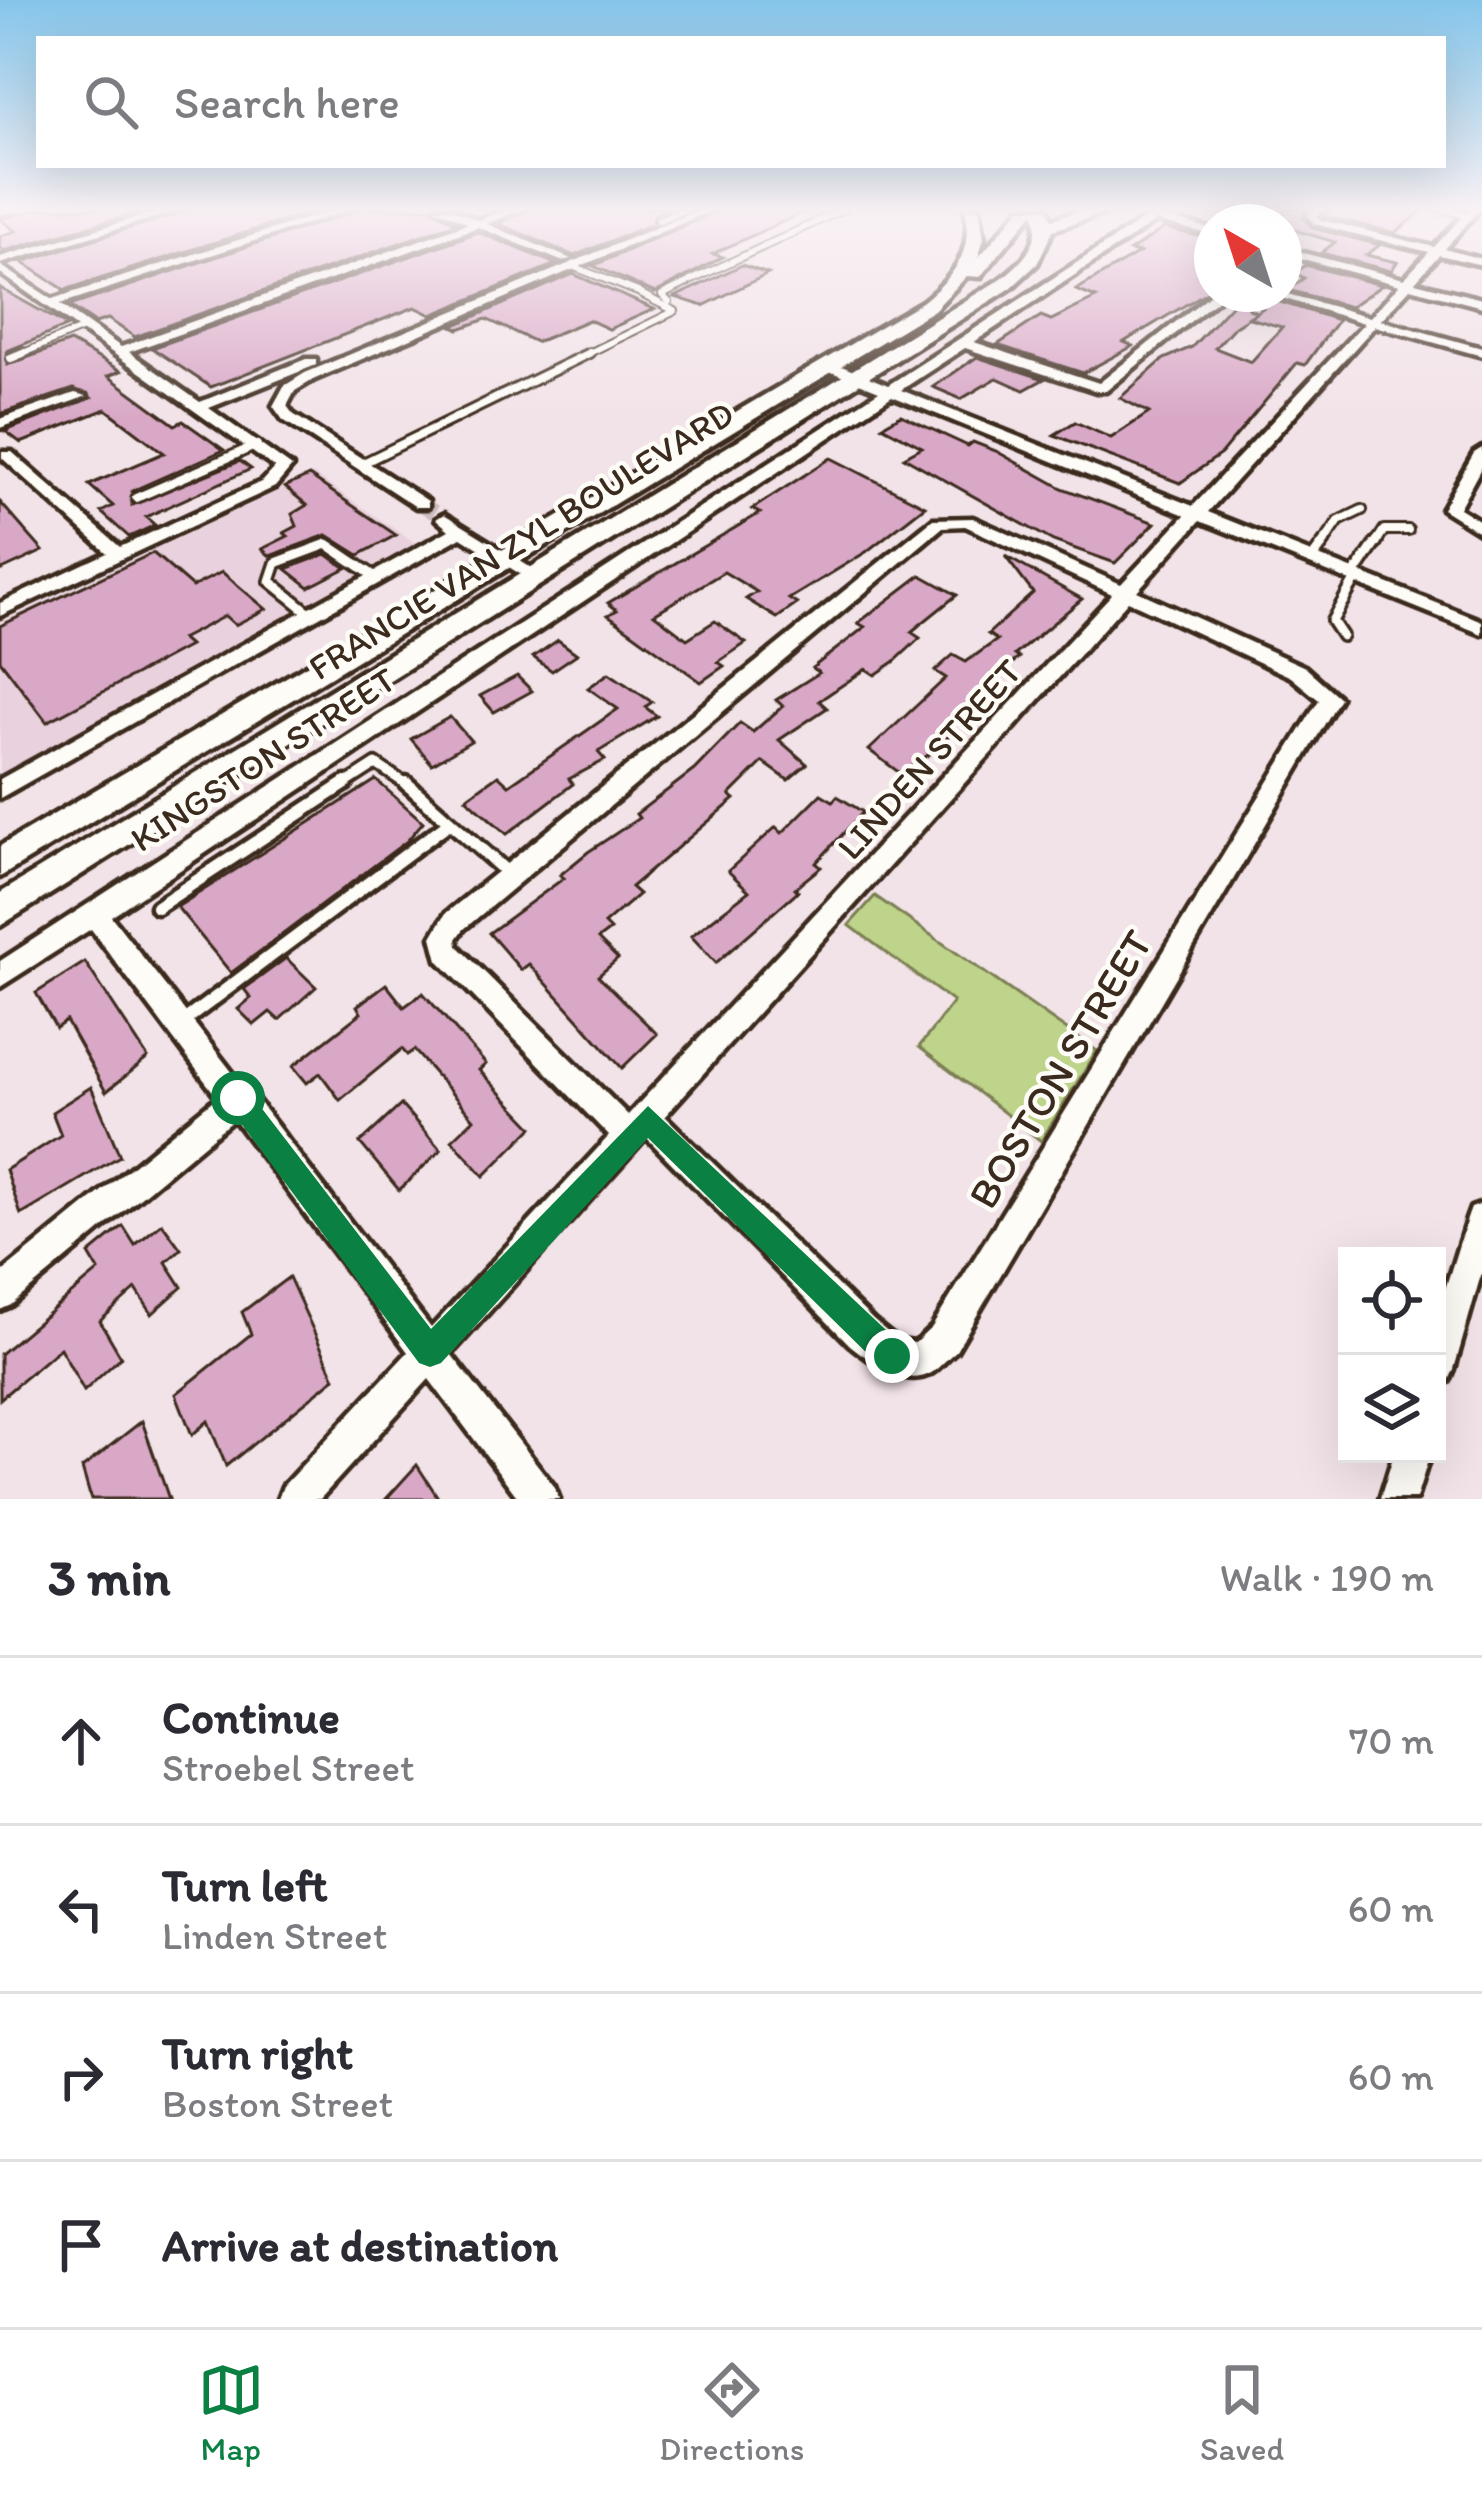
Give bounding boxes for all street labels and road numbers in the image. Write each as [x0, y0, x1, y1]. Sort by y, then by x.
street label: FRANCIE VAN ZYL BOULEVARD [301, 391, 741, 689]
street label: LINDEN STREET [828, 650, 1030, 868]
street label: KINGSTON STREET [123, 657, 403, 861]
street label: BOSTON STREET [957, 920, 1163, 1217]

